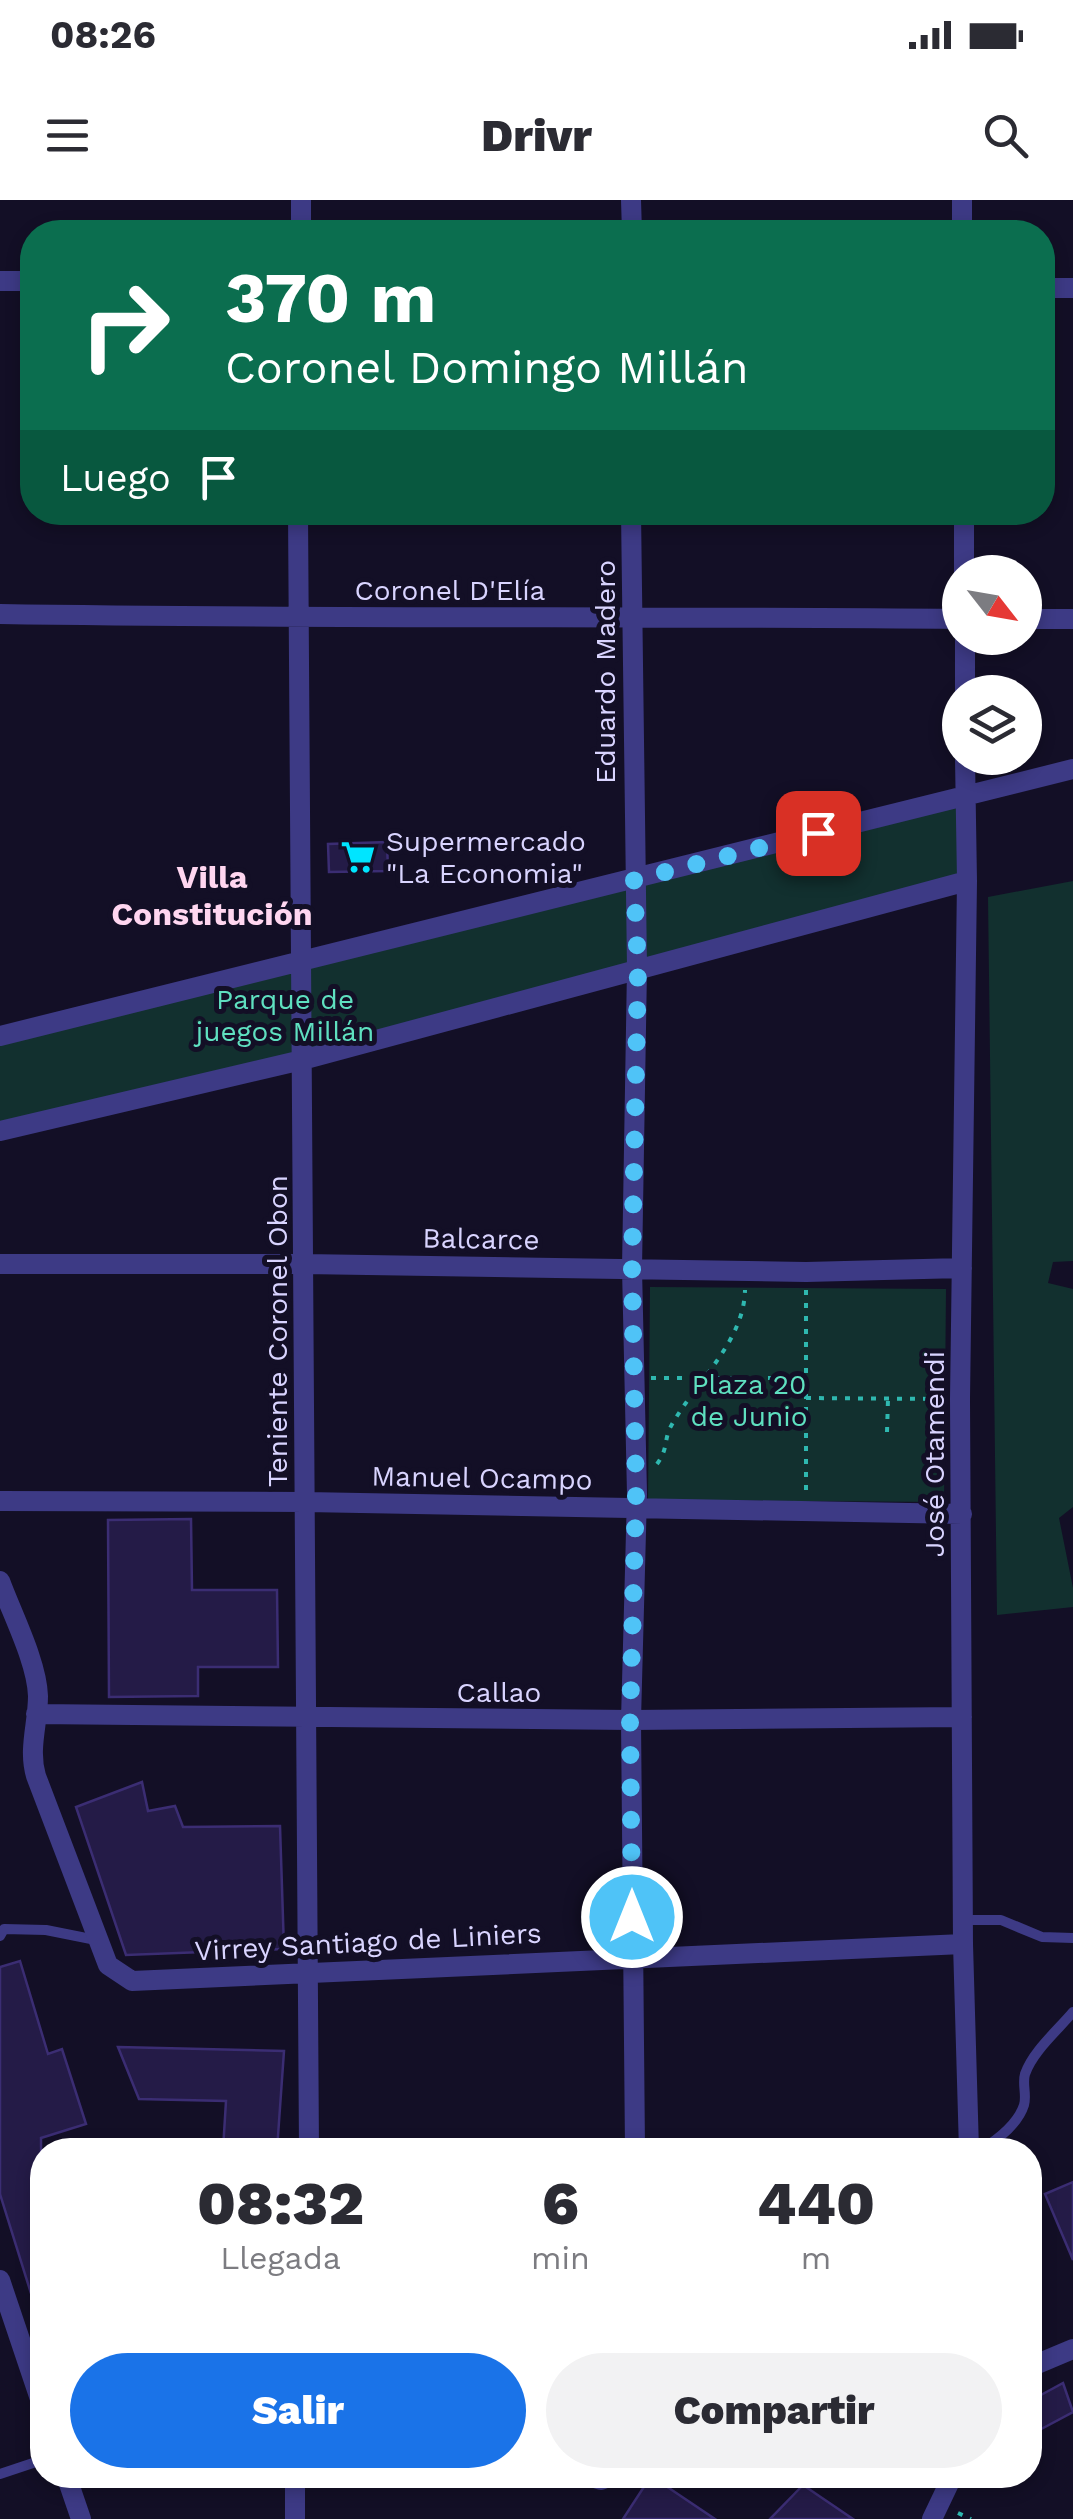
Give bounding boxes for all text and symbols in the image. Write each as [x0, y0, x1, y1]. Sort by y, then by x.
text: 08:26 [50, 13, 156, 57]
icon: menu [40, 108, 95, 163]
icon: search [978, 108, 1033, 163]
text: Drivr [481, 109, 592, 162]
text: 370 m [225, 257, 436, 339]
icon: right [60, 260, 190, 390]
text: Coronel Domingo Millán [225, 341, 749, 394]
icon: arrive [191, 450, 246, 505]
text: Luego [60, 456, 171, 500]
north arrow [942, 555, 1042, 655]
map controls [942, 555, 1042, 775]
street label: Eduardo Madero [589, 560, 622, 784]
street label: Coronel D'Elía [355, 574, 546, 607]
button: layers [942, 675, 1042, 775]
pin [776, 791, 861, 876]
icon: arrive [791, 806, 846, 861]
place label: Supermercado "La Economia" [386, 825, 586, 890]
supermarket icon: Supermercado "La Economia" [339, 838, 377, 876]
district label: Villa Constitución [111, 858, 313, 933]
park label: Parque de juegos Millán [193, 983, 374, 1048]
street label: Teniente Coronel Obon [261, 1175, 294, 1487]
street label: Balcarce [422, 1221, 540, 1257]
street label: José Otamendi [918, 1351, 951, 1557]
park label: Plaza 20 de Junio [690, 1368, 808, 1433]
street label: Manuel Ocampo [371, 1460, 593, 1496]
street label: Callao [457, 1676, 541, 1709]
position arrow [580, 1865, 684, 1969]
street label: Virrey Santiago de Liniers [194, 1916, 542, 1968]
text: 08:32 [197, 2168, 364, 2239]
text: 6 [542, 2168, 579, 2239]
text: 440 [757, 2168, 875, 2239]
text: Llegada [220, 2239, 341, 2277]
text: min [531, 2239, 590, 2277]
text: m [801, 2239, 831, 2277]
button: Salir [70, 2353, 526, 2468]
button: Compartir [546, 2353, 1002, 2468]

